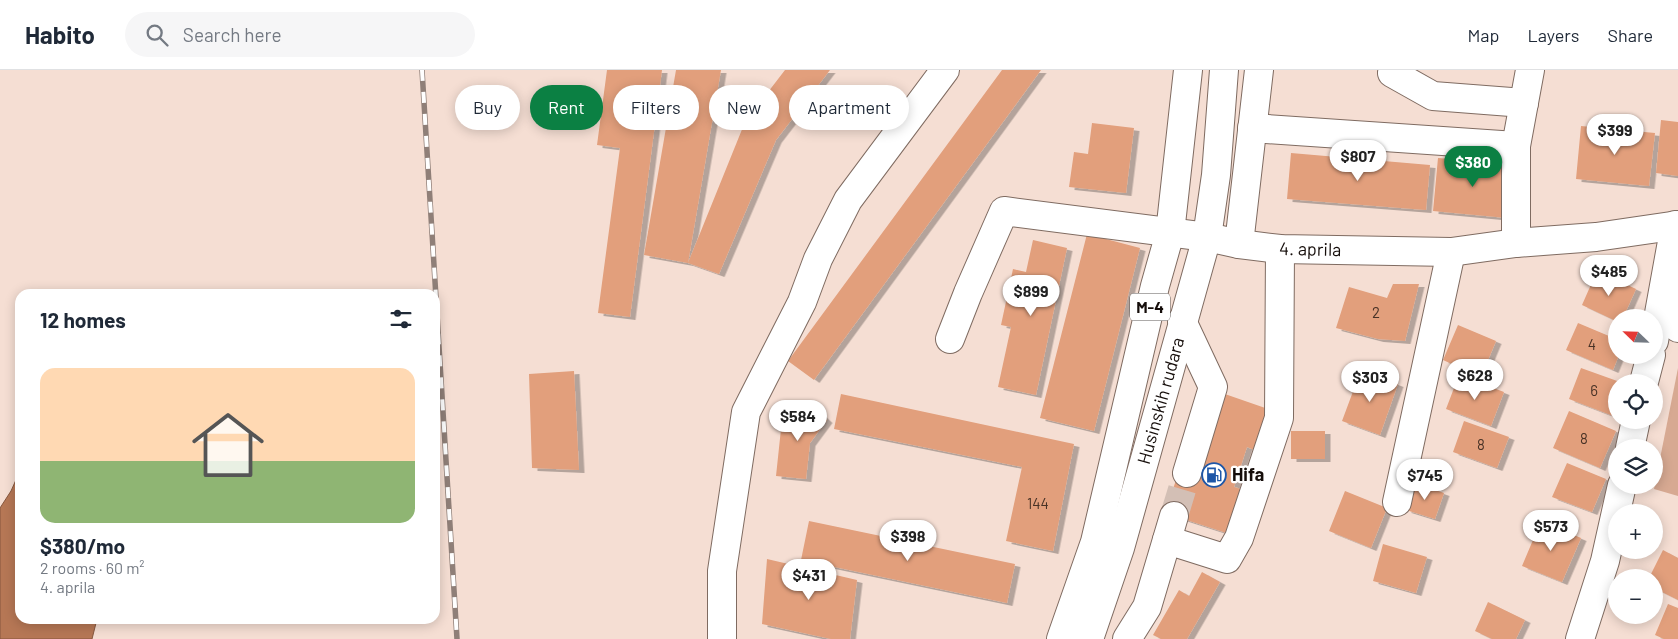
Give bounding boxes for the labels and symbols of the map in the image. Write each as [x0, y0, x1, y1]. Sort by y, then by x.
pin: $399 [1585, 114, 1645, 156]
pin: $807 [1328, 140, 1388, 182]
pin: $380 [1443, 146, 1503, 188]
street label: 4. aprila [1279, 237, 1342, 260]
pin: $485 [1579, 254, 1639, 297]
pin: $899 [1001, 274, 1061, 317]
road number: M-4 [1130, 293, 1170, 320]
house number: 2 [1372, 303, 1380, 321]
north arrow [1608, 309, 1662, 364]
street label: Husinskih rudara [1132, 334, 1188, 467]
house number: 4 [1588, 335, 1596, 353]
pin: $628 [1445, 358, 1505, 401]
pin: $303 [1340, 360, 1400, 403]
house number: 6 [1590, 381, 1598, 399]
pin: $584 [768, 400, 828, 442]
house number: 8 [1580, 429, 1588, 447]
house number: 8 [1477, 435, 1485, 453]
pin: $745 [1395, 458, 1455, 501]
fuel station icon: Hifa [1201, 462, 1227, 488]
place label: Hifa [1232, 463, 1264, 485]
house number: 144 [1027, 494, 1049, 512]
pin: $573 [1521, 510, 1581, 552]
pin: $398 [878, 520, 938, 562]
pin: $431 [779, 558, 839, 601]

